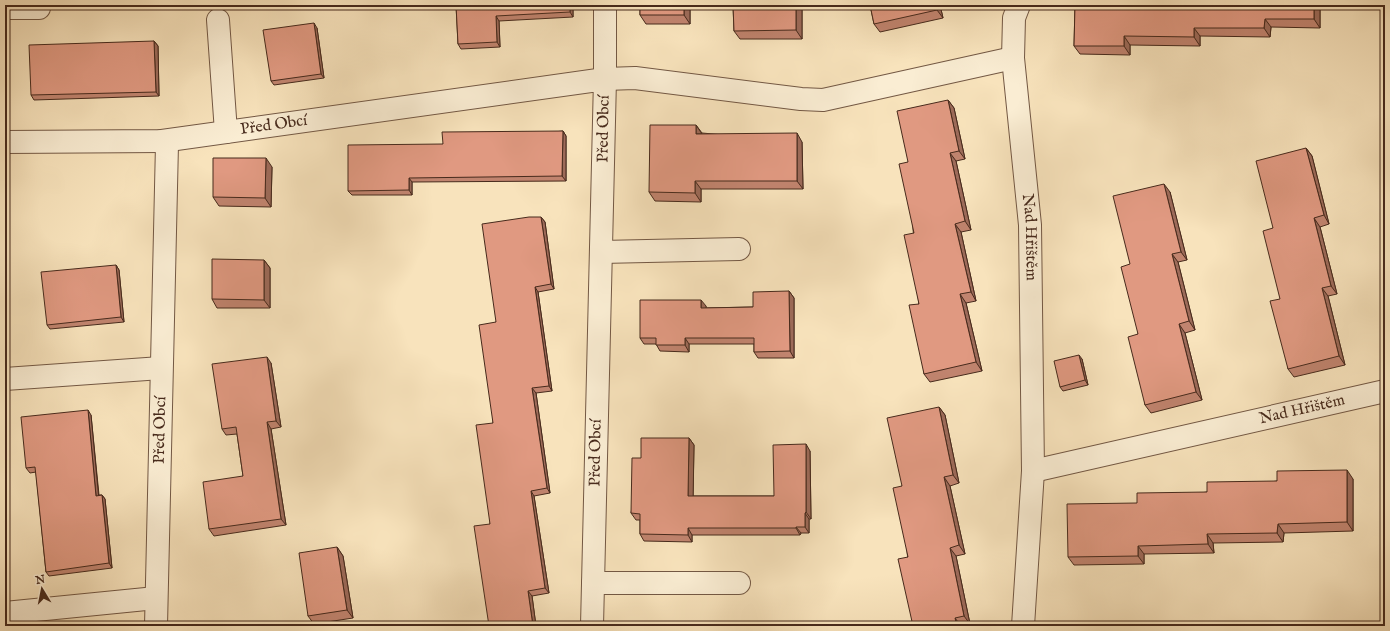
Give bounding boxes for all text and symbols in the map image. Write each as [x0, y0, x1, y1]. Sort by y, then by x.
street label: Před Obcí [593, 93, 615, 163]
street label: Před Obcí [239, 111, 310, 140]
street label: Nad Hřištěm [1017, 193, 1041, 281]
street label: Nad Hřištěm [1257, 390, 1347, 429]
street label: Před Obcí [150, 394, 171, 464]
street label: Před Obcí [585, 417, 607, 487]
north arrow [22, 569, 62, 609]
text: N [34, 572, 47, 588]

